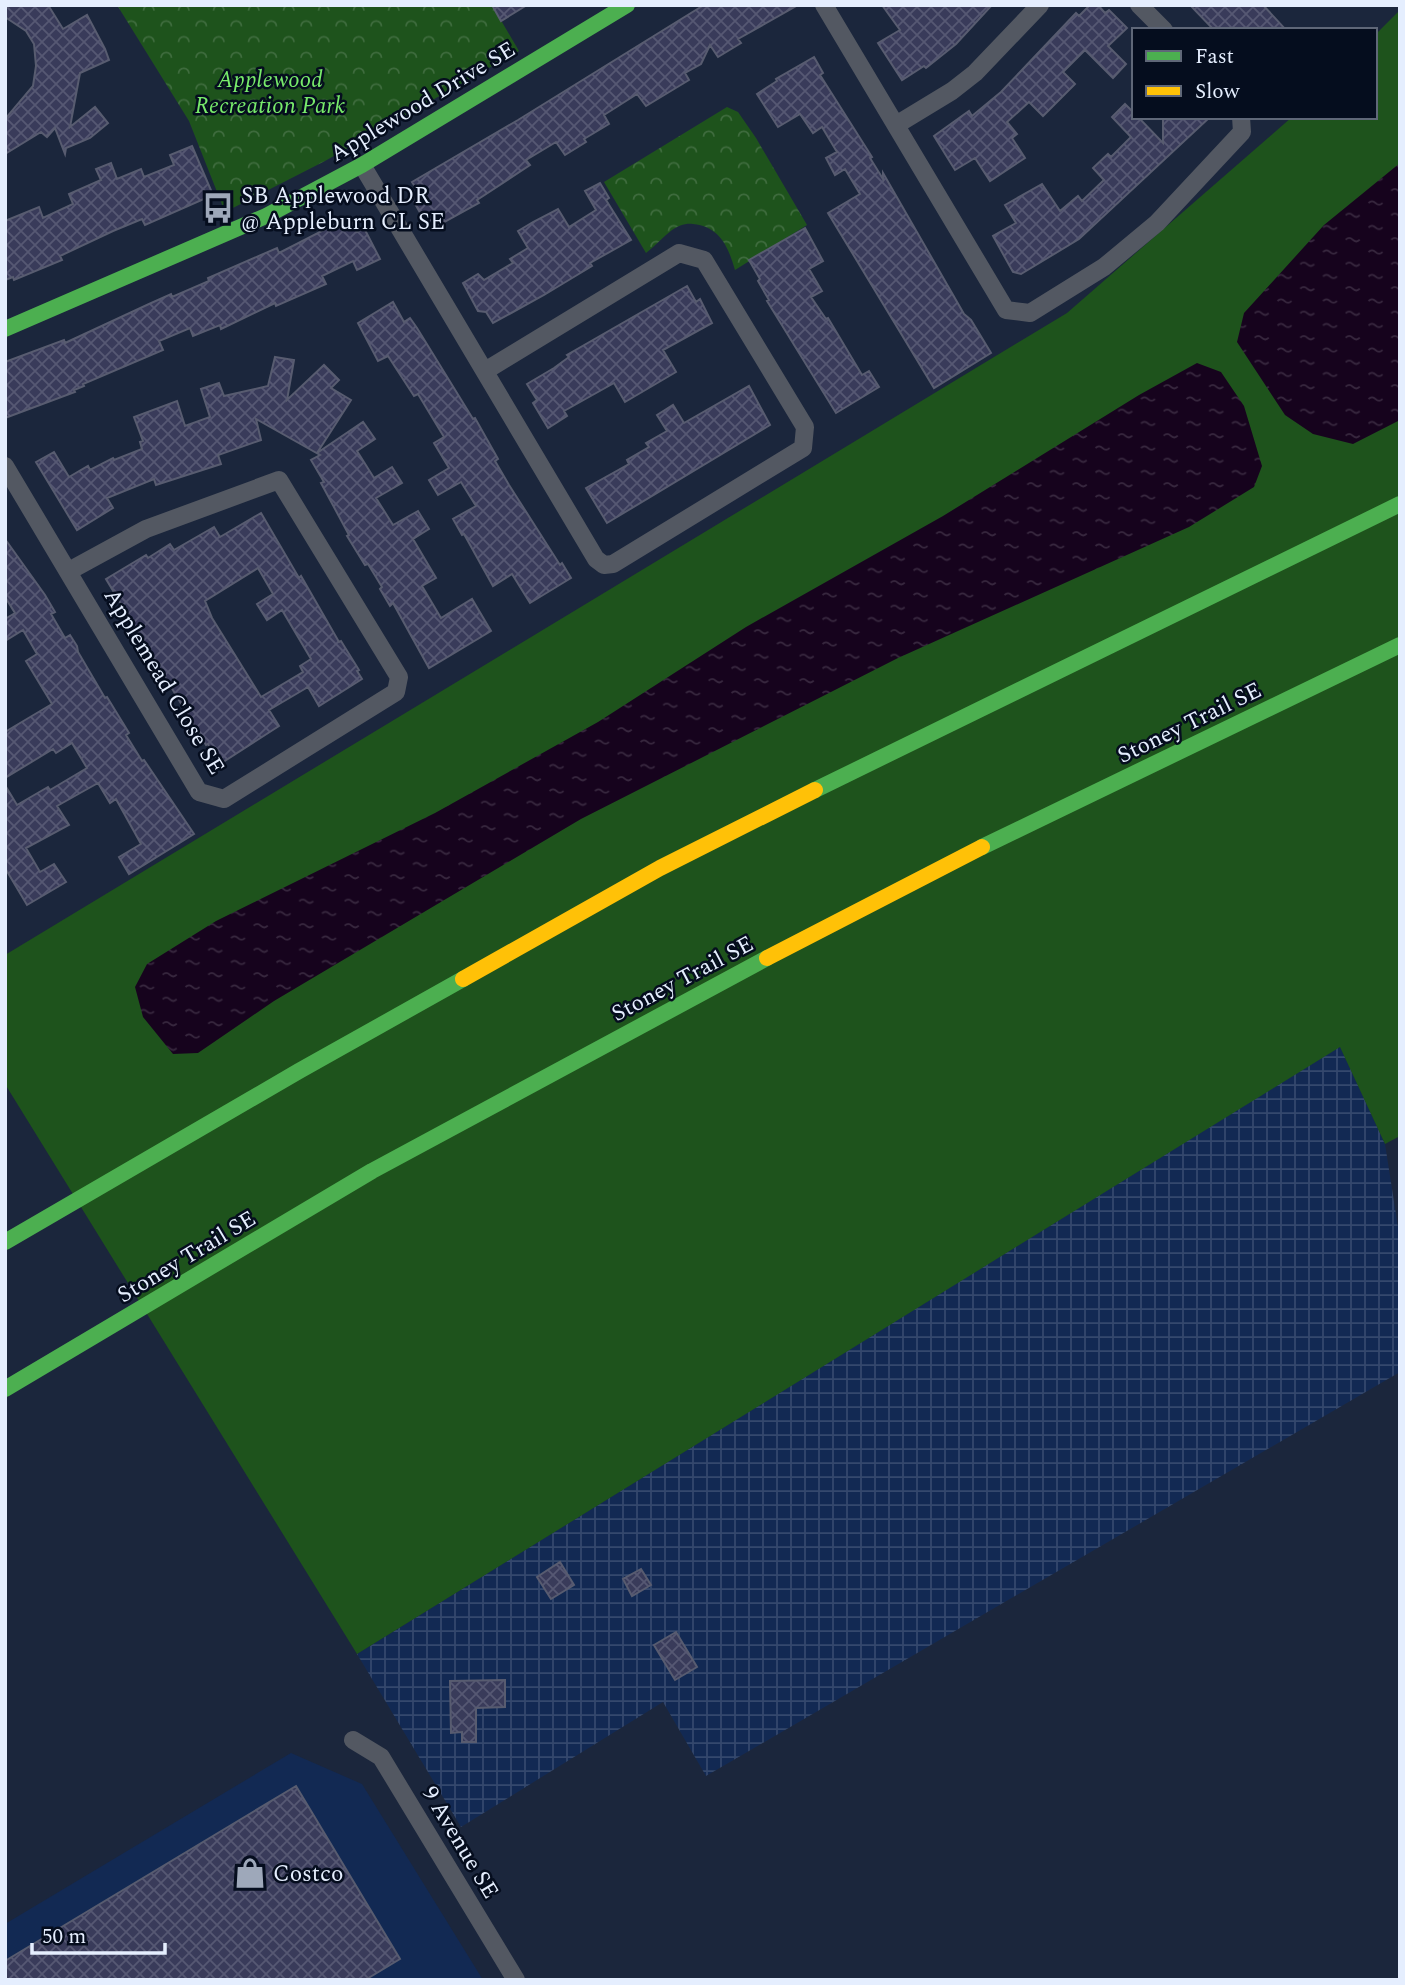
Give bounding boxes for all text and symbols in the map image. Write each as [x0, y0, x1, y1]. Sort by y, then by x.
legend [1132, 28, 1377, 119]
street label: Applewood Drive SE [323, 33, 522, 172]
text: Fast [1195, 41, 1234, 73]
park label: Applewood Recreation Park [195, 63, 345, 124]
text: Slow [1195, 76, 1241, 108]
place label: SB Applewood DR @ Appleburn CL SE [241, 179, 445, 240]
bus stop icon: SB Applewood DR @ Appleburn CL SE [201, 191, 235, 225]
street label: Applemead Close SE [94, 582, 233, 782]
street label: Stoney Trail SE [1112, 673, 1268, 773]
street label: Stoney Trail SE [605, 927, 760, 1032]
street label: Stoney Trail SE [111, 1202, 263, 1313]
street label: 9 Avenue SE [412, 1780, 507, 1906]
shop icon: Costco [233, 1856, 267, 1890]
place label: Costco [273, 1857, 343, 1892]
scale bar [32, 1912, 164, 1956]
text: 50 m [42, 1921, 86, 1953]

